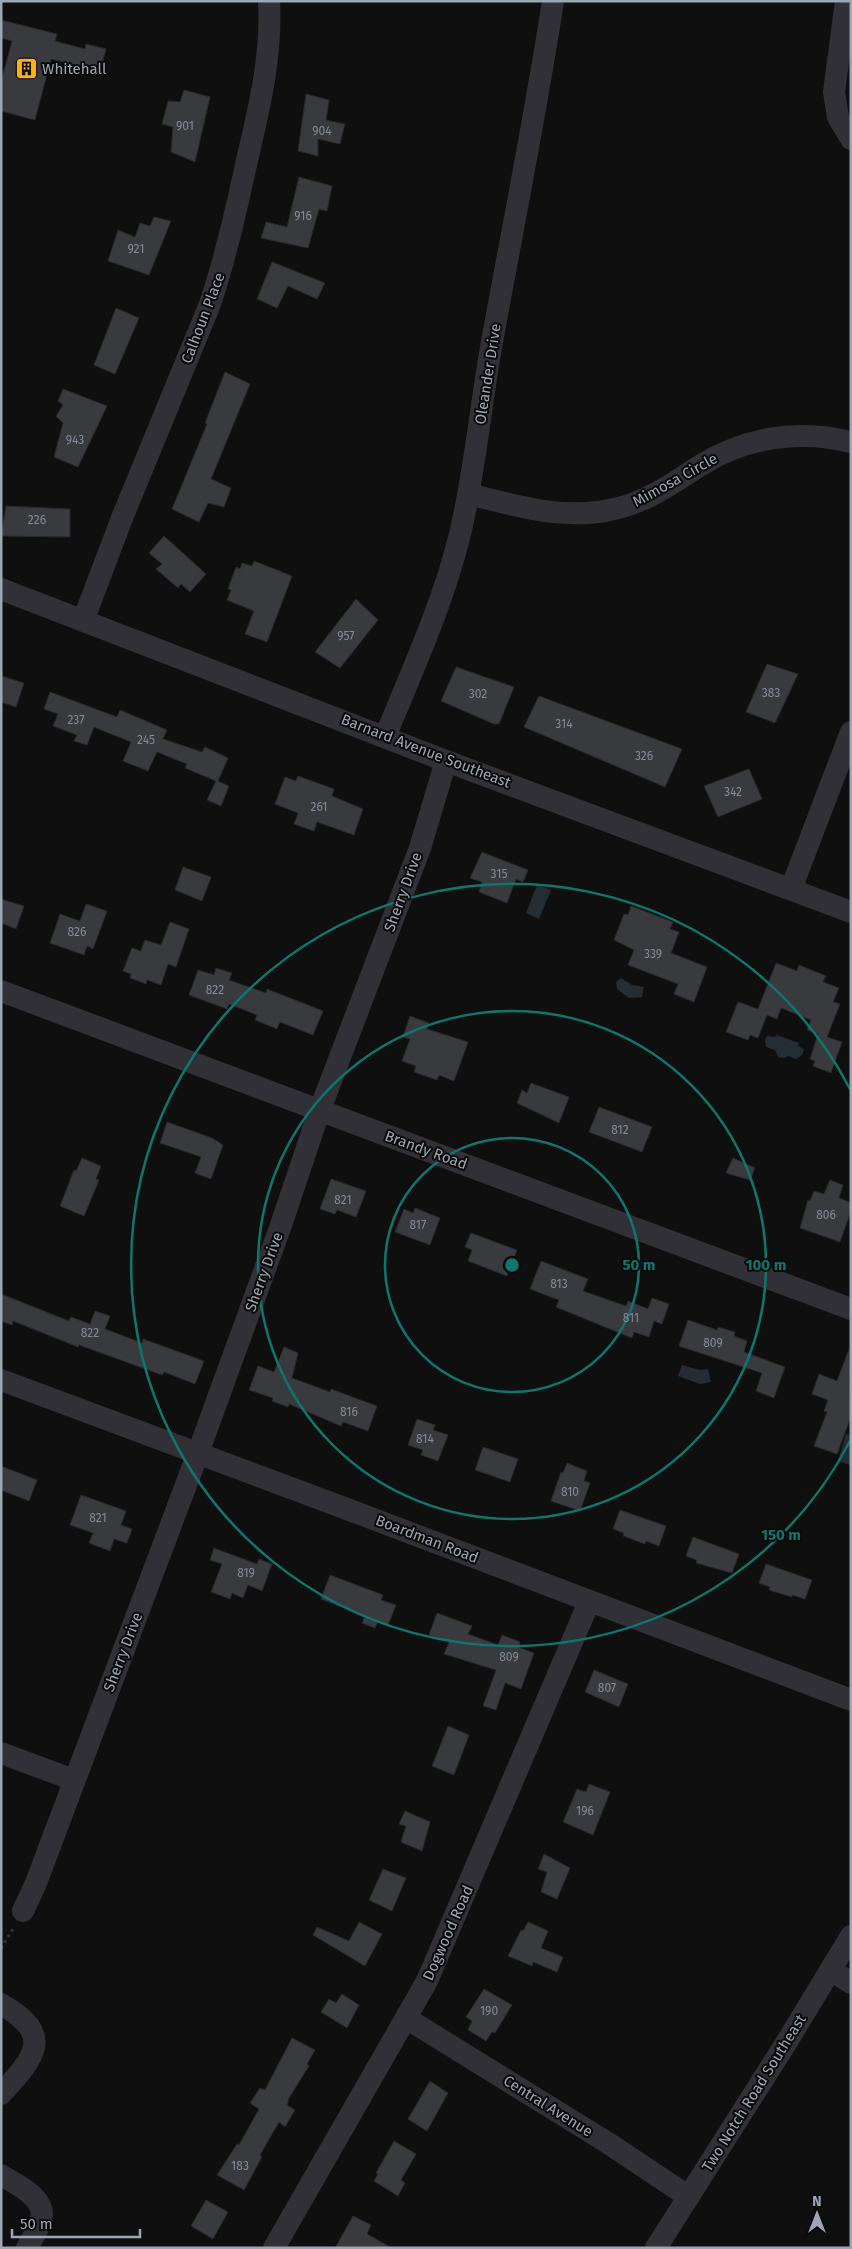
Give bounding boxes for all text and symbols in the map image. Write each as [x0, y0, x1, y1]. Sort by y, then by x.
building icon: Whitehall [14, 57, 38, 81]
place label: Whitehall [42, 60, 107, 78]
house number: 901 [176, 119, 194, 133]
house number: 904 [312, 124, 332, 138]
house number: 916 [294, 209, 312, 223]
house number: 921 [128, 242, 144, 256]
street label: Calhoun Place [177, 270, 229, 366]
street label: Oleander Drive [471, 322, 505, 426]
house number: 943 [66, 433, 84, 447]
street label: Mimosa Circle [629, 449, 721, 511]
house number: 226 [28, 513, 46, 527]
house number: 957 [337, 629, 355, 643]
house number: 383 [762, 686, 780, 700]
house number: 302 [469, 687, 487, 701]
street label: Barnard Avenue Southeast [339, 710, 514, 792]
house number: 237 [67, 713, 85, 727]
house number: 314 [555, 717, 573, 731]
house number: 245 [137, 733, 155, 747]
house number: 326 [635, 749, 653, 763]
house number: 342 [724, 785, 742, 799]
house number: 261 [311, 800, 327, 814]
street label: Sherry Drive [380, 850, 426, 934]
house number: 315 [491, 867, 507, 881]
house number: 826 [68, 925, 86, 939]
house number: 339 [644, 947, 662, 961]
house number: 822 [206, 983, 224, 997]
house number: 812 [611, 1123, 629, 1137]
street label: Brandy Road [382, 1127, 470, 1173]
house number: 821 [334, 1193, 352, 1207]
house number: 806 [816, 1208, 836, 1222]
house number: 817 [410, 1218, 426, 1232]
street label: Sherry Drive [241, 1230, 287, 1314]
centre of rings [503, 1256, 521, 1274]
text: 50 m [622, 1256, 656, 1274]
text: 100 m [746, 1256, 786, 1274]
house number: 813 [550, 1277, 568, 1291]
house number: 811 [623, 1311, 639, 1325]
house number: 822 [81, 1326, 99, 1340]
house number: 809 [703, 1336, 723, 1350]
house number: 816 [340, 1405, 358, 1419]
house number: 814 [416, 1432, 435, 1446]
house number: 810 [561, 1485, 579, 1499]
house number: 821 [89, 1511, 107, 1525]
street label: Boardman Road [373, 1511, 481, 1567]
text: 150 m [761, 1526, 801, 1544]
house number: 819 [237, 1566, 255, 1580]
street label: Sherry Drive [100, 1610, 146, 1694]
house number: 809 [499, 1650, 519, 1664]
house number: 807 [598, 1681, 616, 1695]
house number: 196 [576, 1804, 594, 1818]
street label: Dogwood Road [419, 1883, 477, 1983]
house number: 190 [480, 2004, 498, 2018]
street label: Two Notch Road Southeast [698, 2011, 810, 2175]
street label: Central Avenue [500, 2071, 596, 2141]
house number: 183 [231, 2159, 249, 2173]
north arrow [792, 2189, 842, 2239]
text: N [812, 2193, 822, 2210]
scale bar [12, 2206, 140, 2238]
text: 50 m [20, 2215, 53, 2233]

